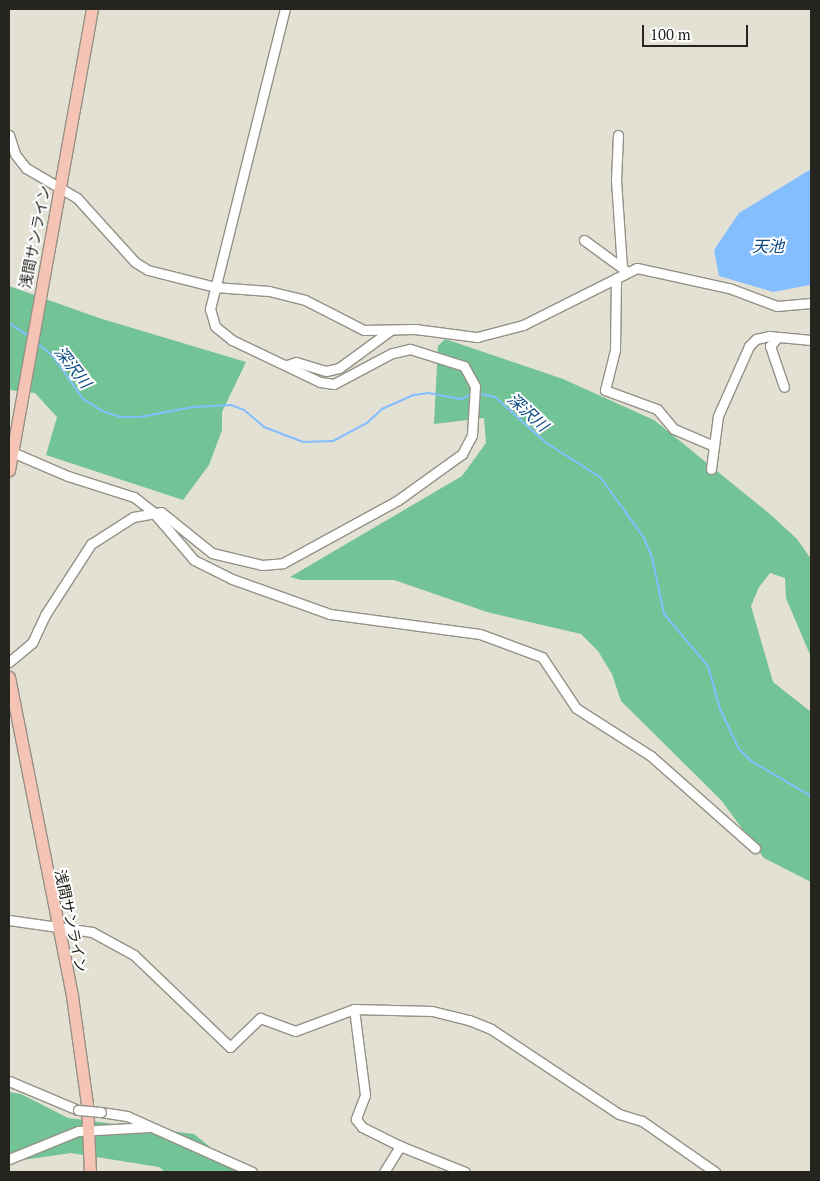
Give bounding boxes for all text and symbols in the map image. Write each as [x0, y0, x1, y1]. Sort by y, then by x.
scale bar [645, 15, 751, 47]
text: 100 m [650, 24, 691, 44]
street label: 浅間サンライン [16, 184, 54, 290]
water label: 天池 [752, 236, 784, 256]
water label: 深沢川 [51, 342, 95, 392]
water label: 深沢川 [504, 389, 552, 435]
street label: 浅間サンライン [51, 868, 91, 974]

